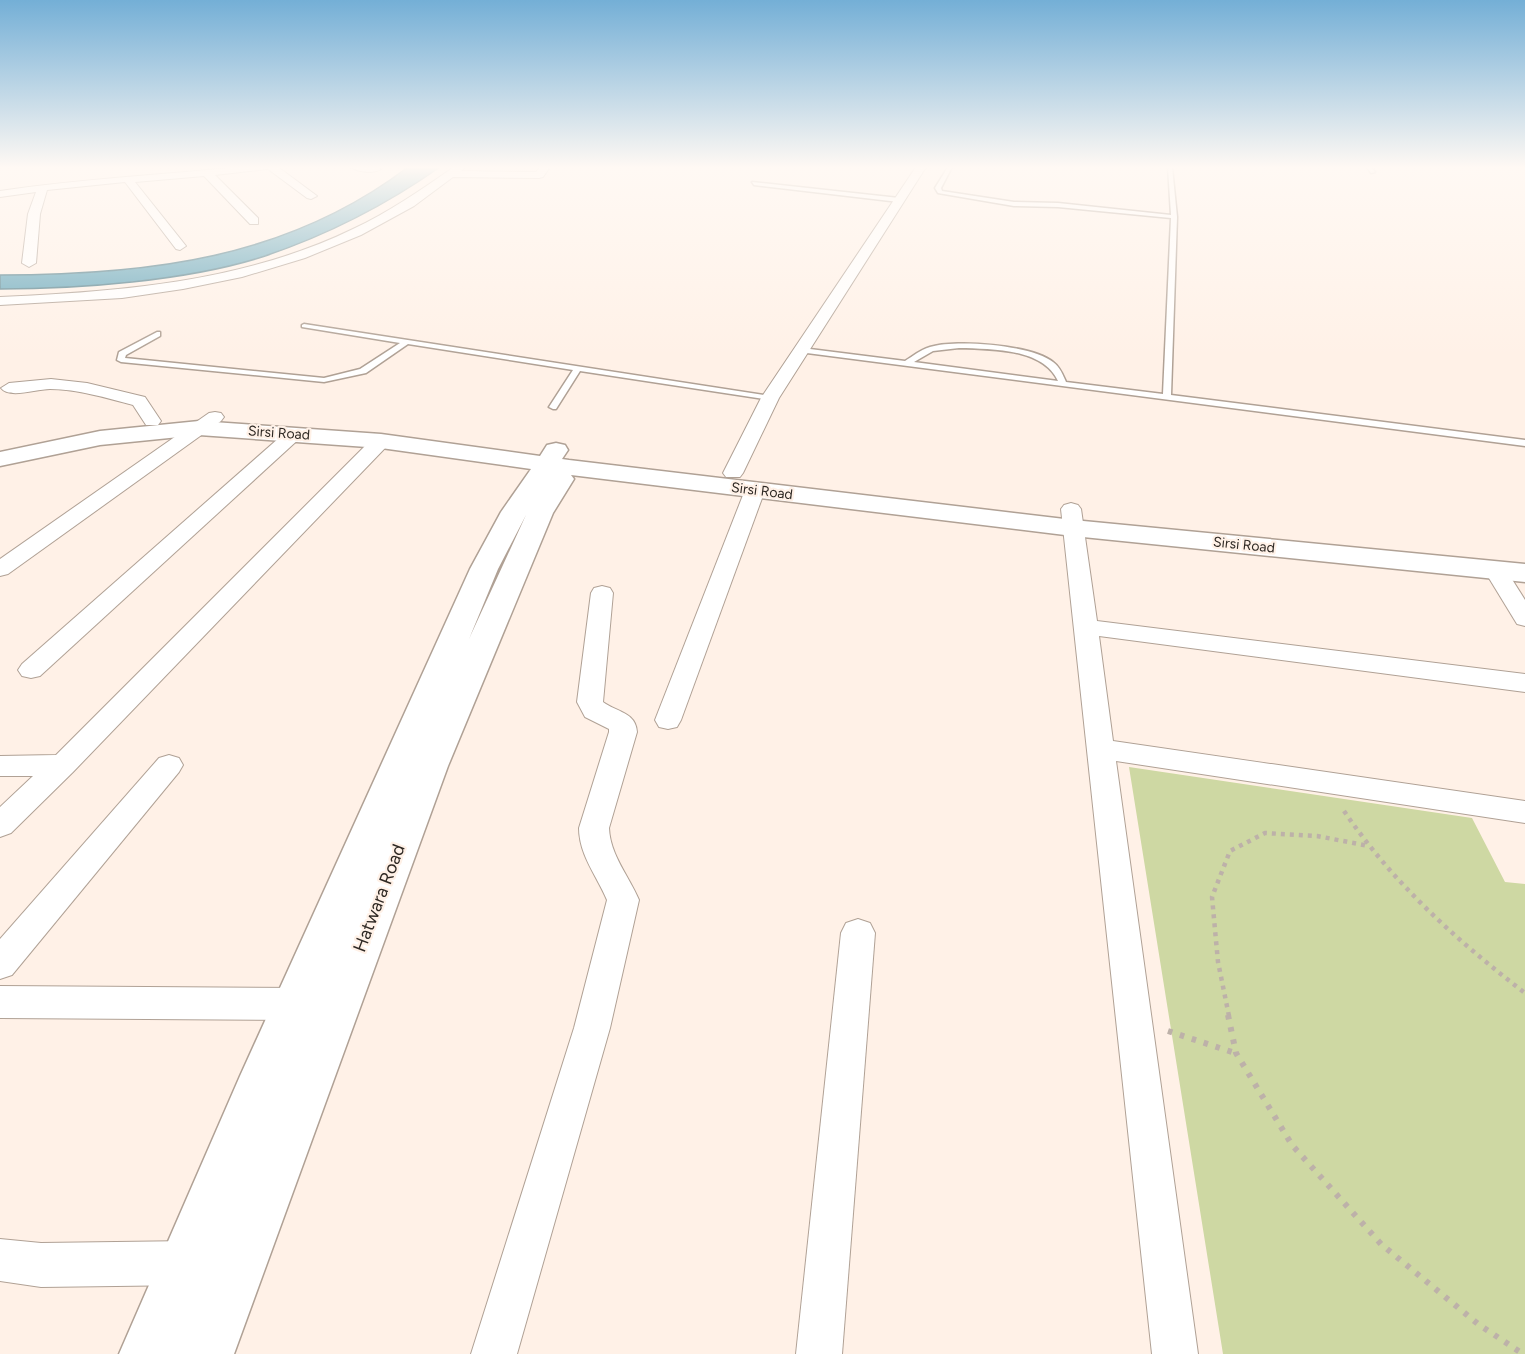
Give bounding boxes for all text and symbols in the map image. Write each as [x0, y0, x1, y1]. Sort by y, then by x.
street label: Sirsi Road [247, 422, 311, 444]
street label: Sirsi Road [730, 479, 794, 503]
street label: Sirsi Road [1212, 533, 1276, 557]
street label: Hatwara Road [348, 841, 410, 955]

